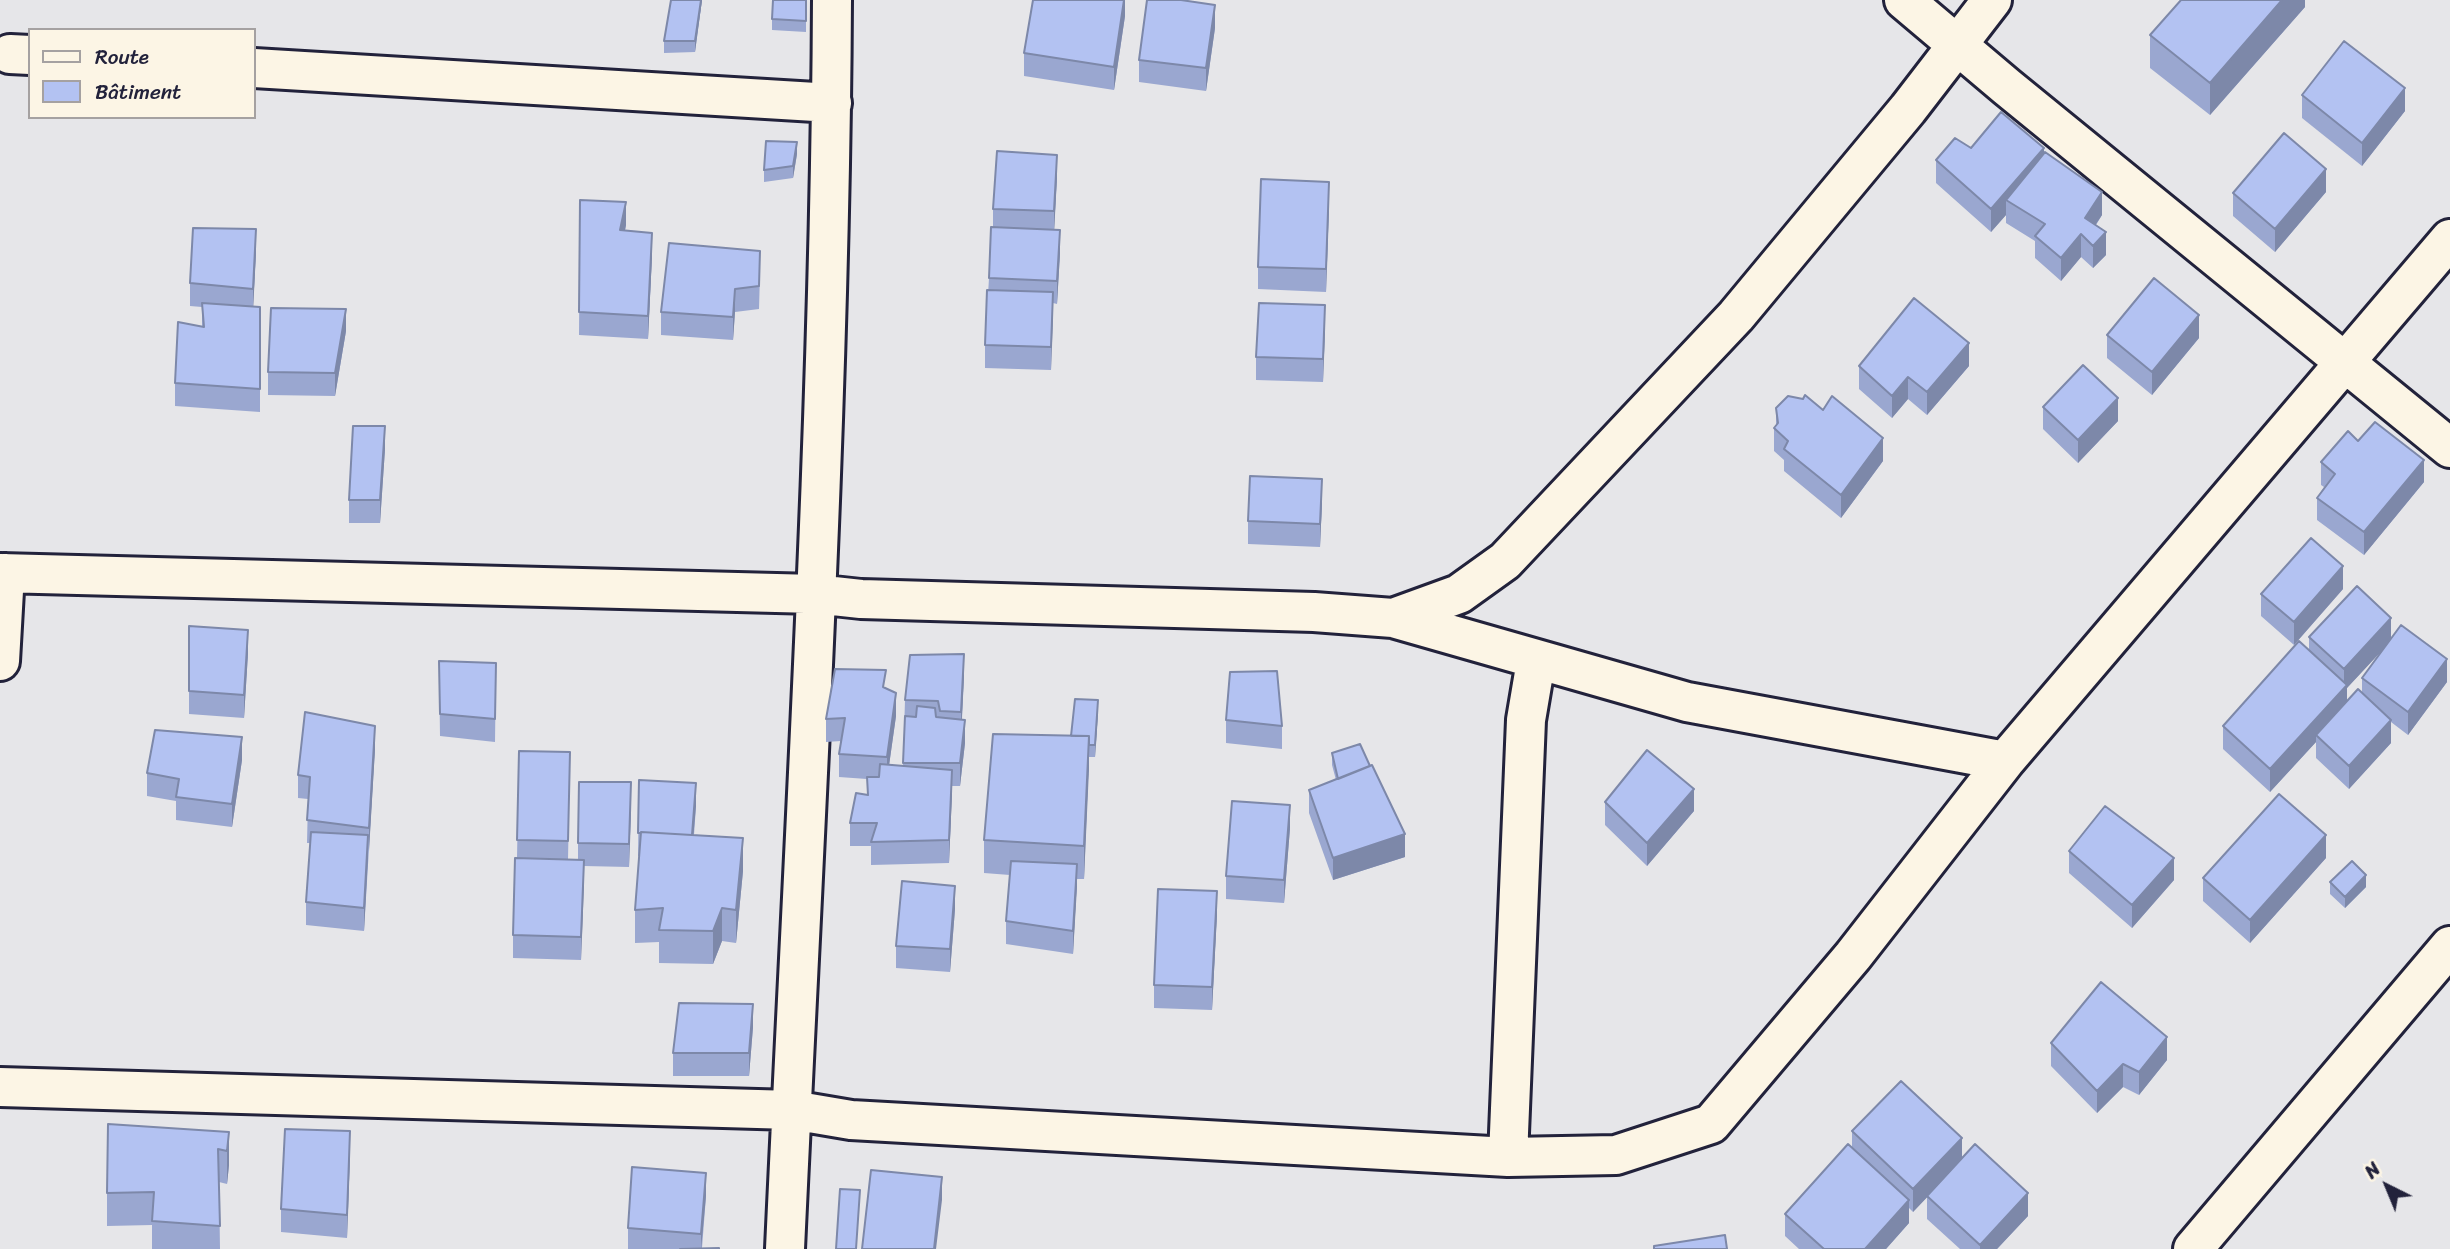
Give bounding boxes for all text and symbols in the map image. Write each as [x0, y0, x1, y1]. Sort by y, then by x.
legend [28, 28, 256, 119]
text: Route [95, 38, 149, 76]
text: Bâtiment [95, 73, 181, 111]
north arrow [2352, 1151, 2422, 1221]
text: N [2356, 1154, 2388, 1187]

